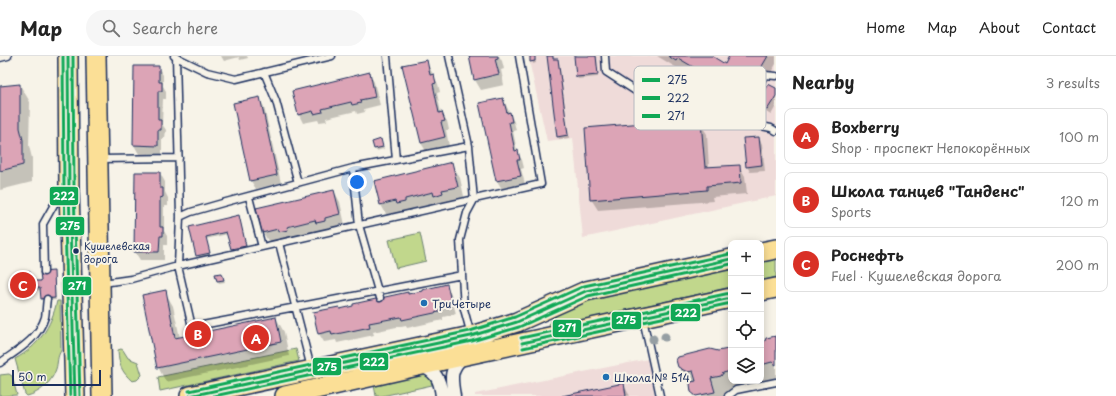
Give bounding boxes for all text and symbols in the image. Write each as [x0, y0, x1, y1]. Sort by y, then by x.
search box [86, 10, 366, 46]
text: Map [20, 14, 62, 42]
text: Search here [132, 16, 218, 39]
icon: search [100, 17, 122, 39]
text: Home [866, 17, 905, 38]
text: Map [927, 17, 957, 38]
text: About [979, 17, 1020, 38]
text: Contact [1042, 17, 1096, 38]
legend [634, 66, 766, 130]
text: Nearby [792, 69, 854, 95]
text: 275 [667, 71, 687, 88]
text: 3 results [1046, 73, 1100, 92]
text: 222 [667, 89, 690, 106]
text: 271 [667, 107, 685, 124]
text: Boxberry [831, 115, 900, 138]
text: A [801, 127, 811, 146]
text: 100 m [1059, 127, 1099, 146]
text: Shop · проспект Непокорённых [831, 138, 1030, 157]
your location [347, 172, 367, 192]
text: Школа танцев "Танденс" [831, 179, 1025, 202]
line badge: 222 [49, 186, 79, 206]
text: 222 [53, 187, 76, 204]
text: B [802, 191, 810, 210]
text: 120 m [1060, 191, 1099, 210]
text: Sports [831, 202, 871, 221]
line badge: 275 [55, 216, 85, 236]
text: 275 [60, 217, 80, 234]
place label: Кушелевская дорога [84, 238, 150, 266]
map controls [728, 240, 764, 384]
button: + [728, 240, 764, 276]
text: Роснефть [831, 243, 904, 266]
marker: Кушелевская дорога [71, 246, 81, 256]
text: C [801, 255, 811, 274]
text: 200 m [1056, 255, 1099, 274]
text: Fuel · Кушелевская дорога [831, 266, 1001, 285]
pin: C [10, 270, 36, 300]
line badge: 271 [62, 276, 92, 296]
button: − [728, 276, 764, 312]
text: 271 [68, 277, 86, 294]
place label: ТриЧетыре [432, 295, 491, 312]
marker: ТриЧетыре [419, 298, 429, 308]
line badge: 222 [670, 303, 701, 322]
text: 222 [675, 304, 698, 321]
line badge: 275 [611, 311, 642, 330]
text: 275 [616, 311, 636, 328]
button: locate [728, 312, 764, 348]
pin: B [185, 319, 211, 349]
line badge: 271 [552, 319, 582, 338]
text: 271 [558, 319, 576, 336]
pin: A [243, 323, 269, 353]
button: layers [728, 348, 764, 384]
line badge: 222 [359, 352, 389, 371]
text: 222 [363, 353, 386, 370]
line badge: 275 [312, 357, 342, 376]
text: 275 [317, 358, 337, 375]
scale bar [12, 368, 101, 387]
text: 50 m [18, 368, 47, 385]
place label: Школа № 514 [614, 369, 690, 386]
marker: Школа № 514 [601, 372, 611, 382]

